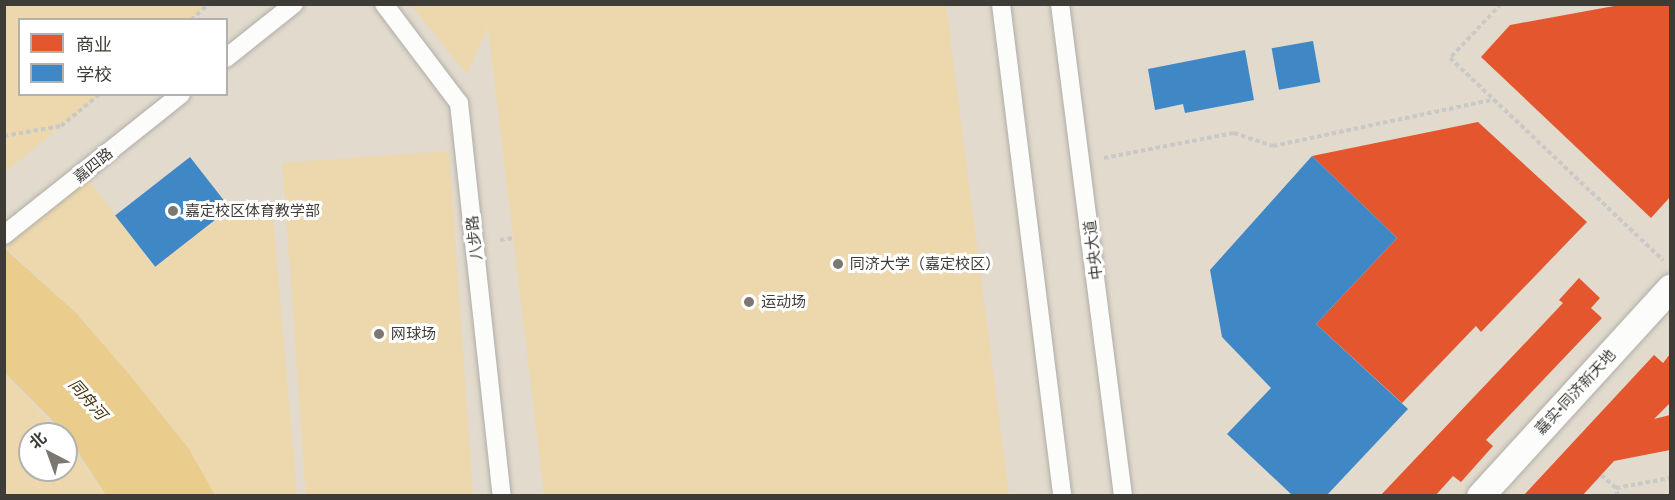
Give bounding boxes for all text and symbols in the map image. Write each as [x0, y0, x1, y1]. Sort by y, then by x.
legend [18, 18, 228, 96]
text: 商业 [76, 32, 112, 57]
text: 学校 [76, 62, 112, 87]
street label: 嘉四路 [70, 144, 116, 186]
place label: 嘉定校区体育教学部 [185, 202, 320, 220]
marker: 嘉定校区体育教学部 [166, 204, 180, 218]
street label: 八步路 [463, 215, 485, 261]
street label: 中央大道 [1080, 219, 1106, 281]
place label: 同济大学（嘉定校区） [850, 255, 1000, 273]
marker: 同济大学（嘉定校区） [831, 257, 845, 271]
place label: 运动场 [761, 293, 806, 311]
marker: 运动场 [742, 295, 756, 309]
place label: 网球场 [391, 325, 436, 343]
marker: 网球场 [372, 327, 386, 341]
street label: 嘉实•同济新天地 [1531, 346, 1619, 438]
water label: 同舟河 [65, 375, 111, 423]
north arrow [18, 422, 78, 482]
text: 北 [24, 426, 51, 453]

